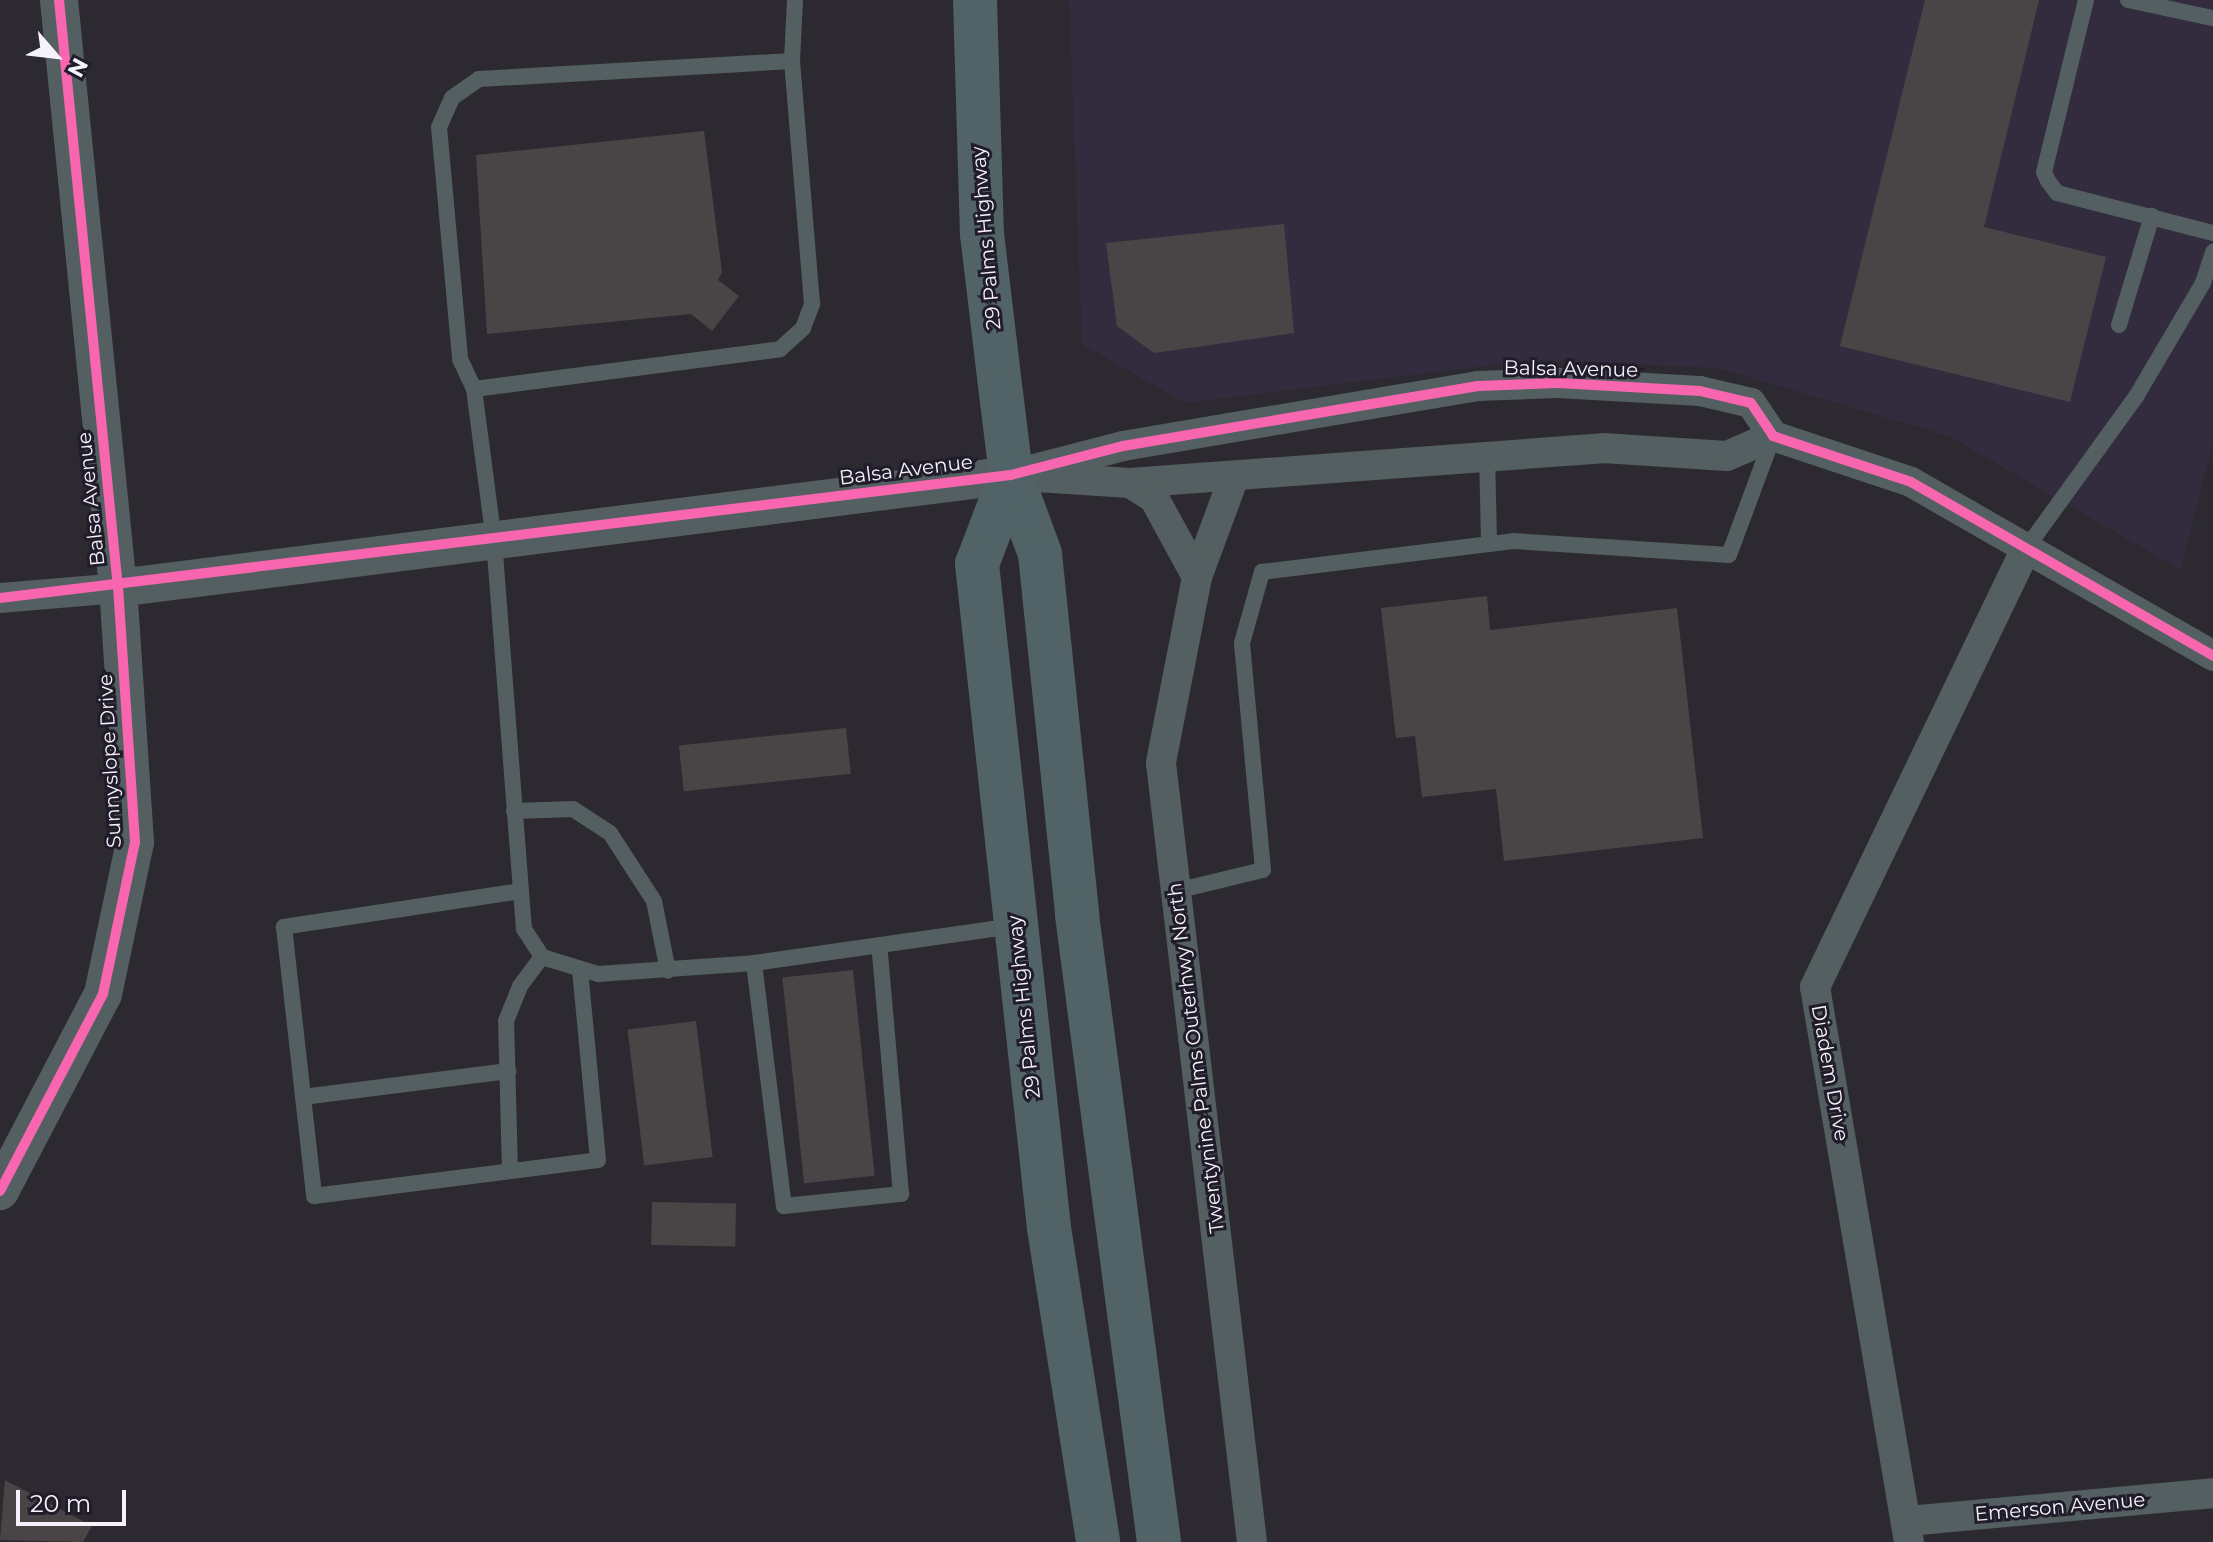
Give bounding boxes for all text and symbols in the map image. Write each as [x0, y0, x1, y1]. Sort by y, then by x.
north arrow [16, 16, 96, 96]
text: N [62, 53, 94, 82]
street label: 29 Palms Highway [966, 145, 1006, 331]
street label: Balsa Avenue [1504, 356, 1638, 382]
street label: Balsa Avenue [72, 431, 110, 567]
street label: Balsa Avenue [838, 450, 974, 490]
street label: Sunnyslope Drive [93, 673, 127, 849]
street label: Twentynine Palms Outerhwy North [1163, 882, 1229, 1234]
street label: 29 Palms Highway [1002, 914, 1046, 1100]
street label: Diadem Drive [1806, 1003, 1854, 1143]
scale bar [20, 1474, 130, 1524]
street label: Emerson Avenue [1974, 1488, 2146, 1526]
text: 20 m [30, 1489, 91, 1518]

